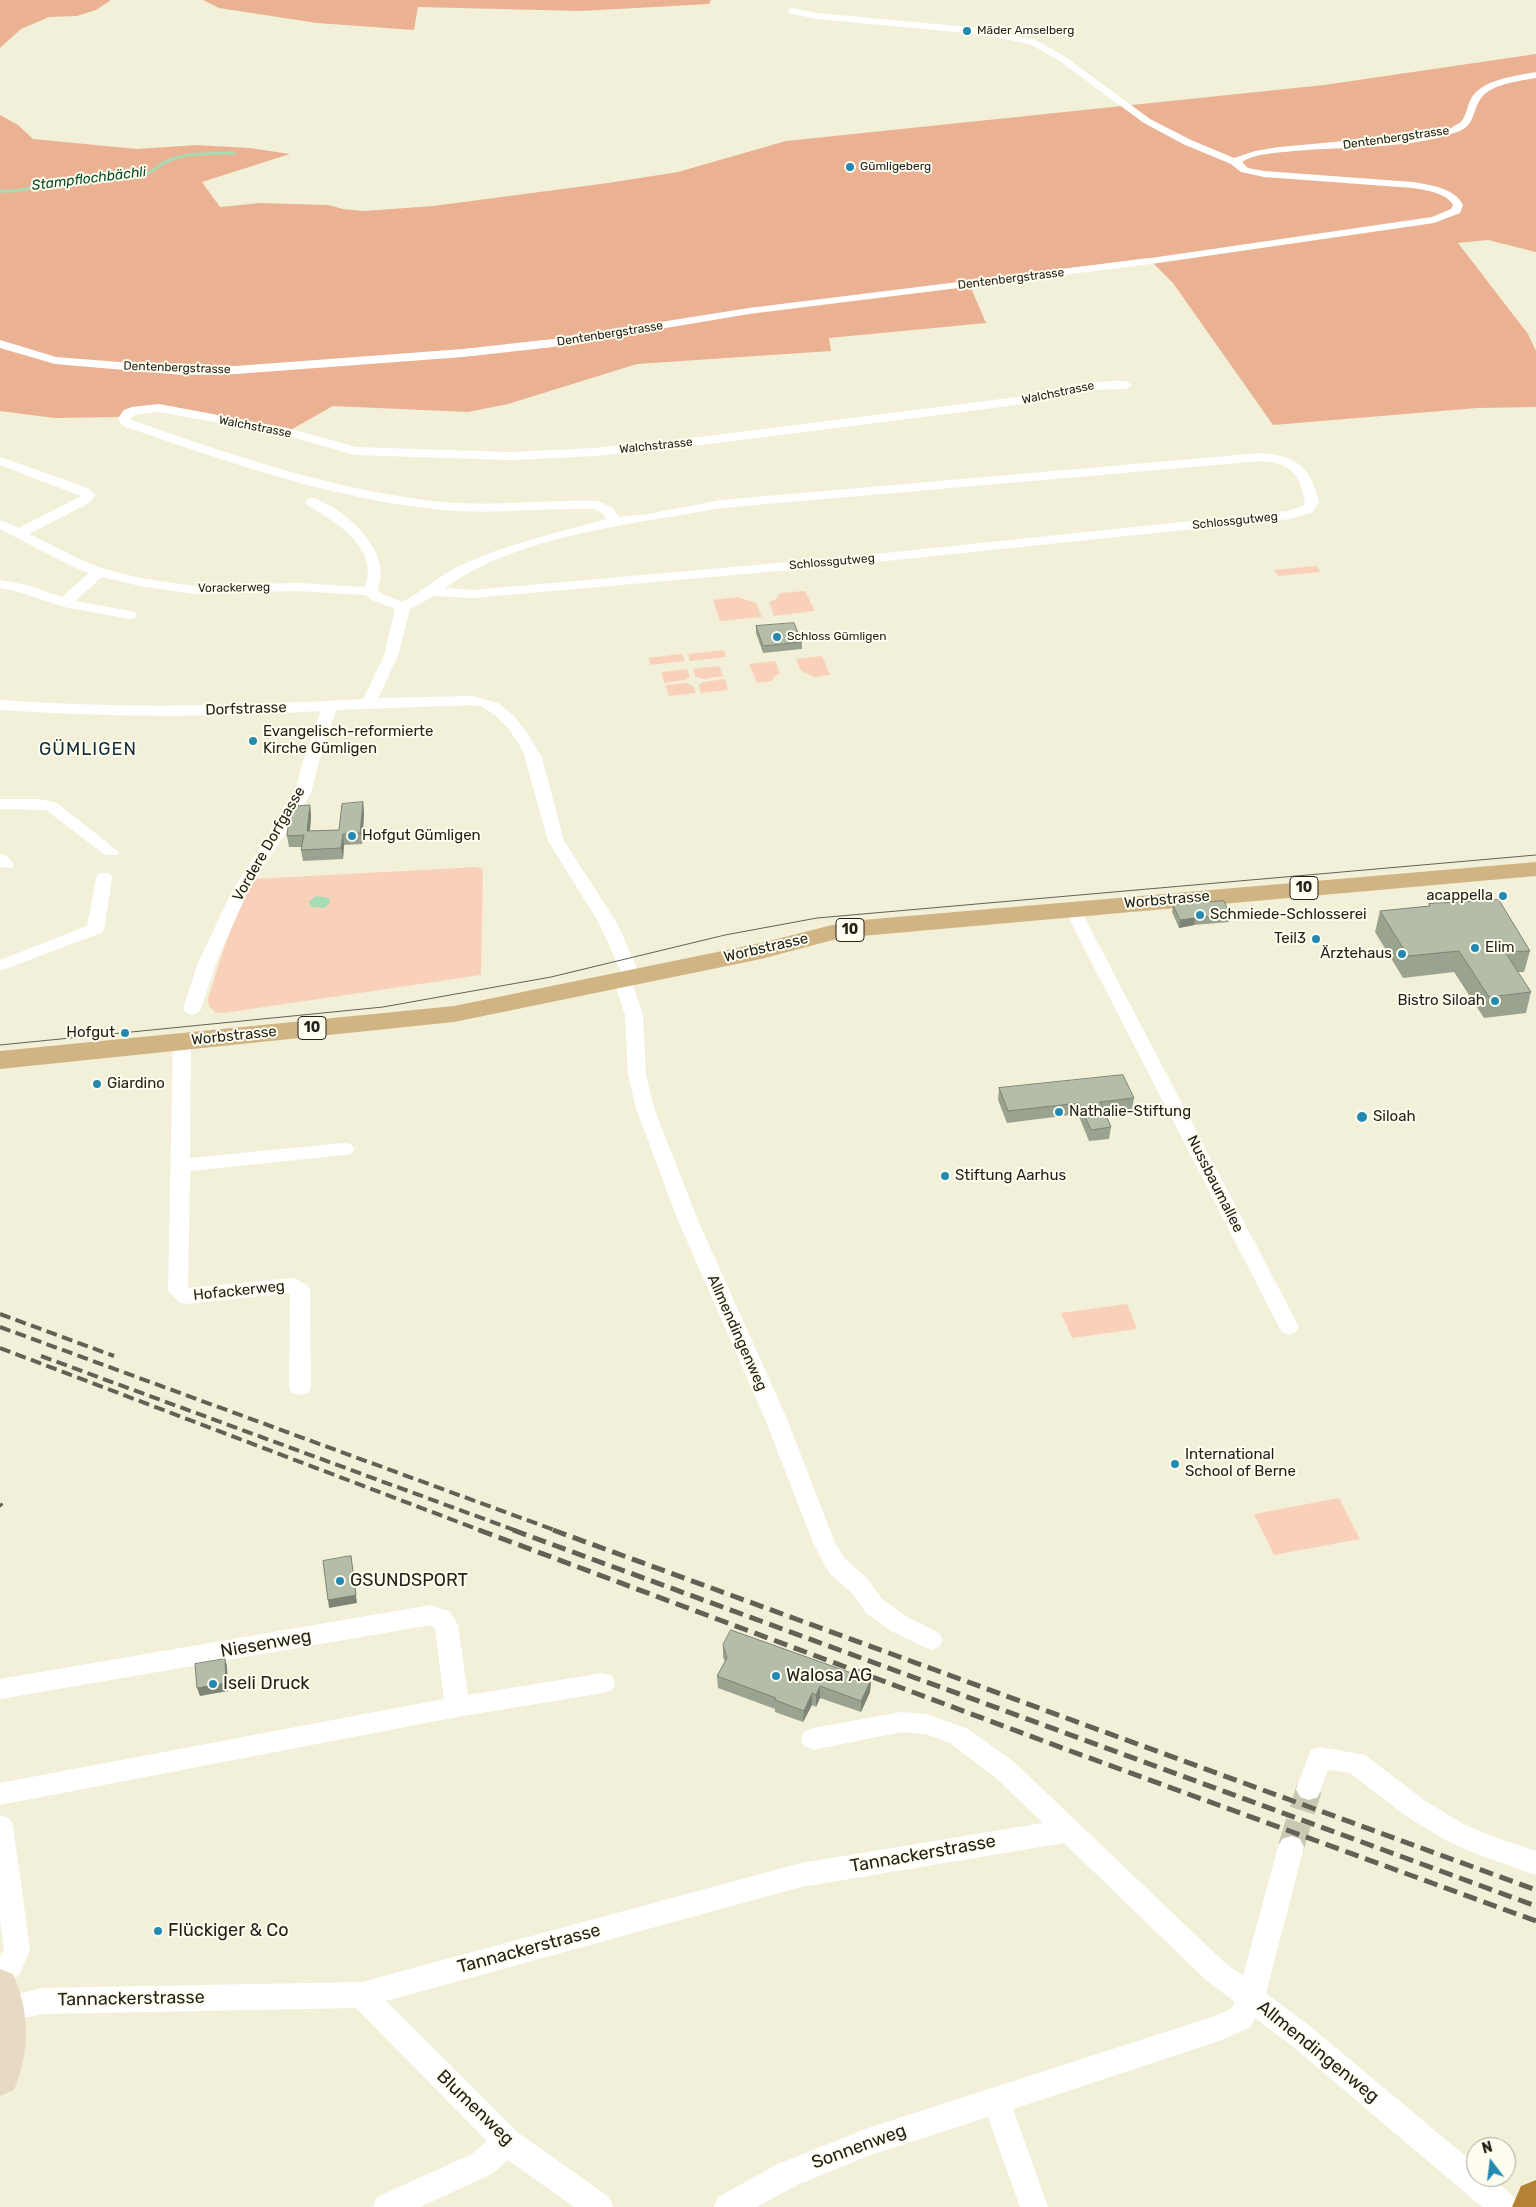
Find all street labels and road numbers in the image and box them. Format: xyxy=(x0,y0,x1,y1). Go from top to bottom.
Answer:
street label: Dentenbergstrasse xyxy=(1342,123,1450,153)
street label: Dentenbergstrasse xyxy=(957,265,1065,293)
street label: Dentenbergstrasse xyxy=(556,319,664,349)
street label: Dentenbergstrasse xyxy=(123,359,231,377)
street label: Walchstrasse xyxy=(1020,378,1096,408)
street label: Walchstrasse xyxy=(217,413,293,441)
street label: Walchstrasse xyxy=(619,435,693,457)
street label: Schlossgutweg xyxy=(1192,509,1278,533)
street label: Schlossgutweg xyxy=(789,551,875,573)
street label: Vorackerweg xyxy=(198,580,270,596)
street label: Dorfstrasse xyxy=(205,699,287,719)
street label: Vordere Dorfgasse xyxy=(229,783,309,905)
road number: 10 xyxy=(1290,876,1318,900)
street label: Worbstrasse xyxy=(1123,887,1211,913)
road number: 10 xyxy=(836,918,864,942)
street label: Worbstrasse xyxy=(722,930,810,966)
road number: 10 xyxy=(298,1016,326,1040)
street label: Worbstrasse xyxy=(190,1023,278,1049)
street label: Nussbaumallee xyxy=(1183,1132,1247,1236)
street label: Allmendingenweg xyxy=(703,1272,771,1394)
street label: Hofackerweg xyxy=(192,1277,286,1305)
street label: Niesenweg xyxy=(219,1625,313,1663)
street label: Tannackerstrasse xyxy=(849,1831,997,1877)
street label: Tannackerstrasse xyxy=(455,1919,603,1979)
street label: Tannackerstrasse xyxy=(57,1987,205,2011)
street label: Allmendingenweg xyxy=(1253,1996,1383,2108)
street label: Blumenweg xyxy=(432,2066,518,2150)
street label: Sonnenweg xyxy=(809,2120,909,2174)

